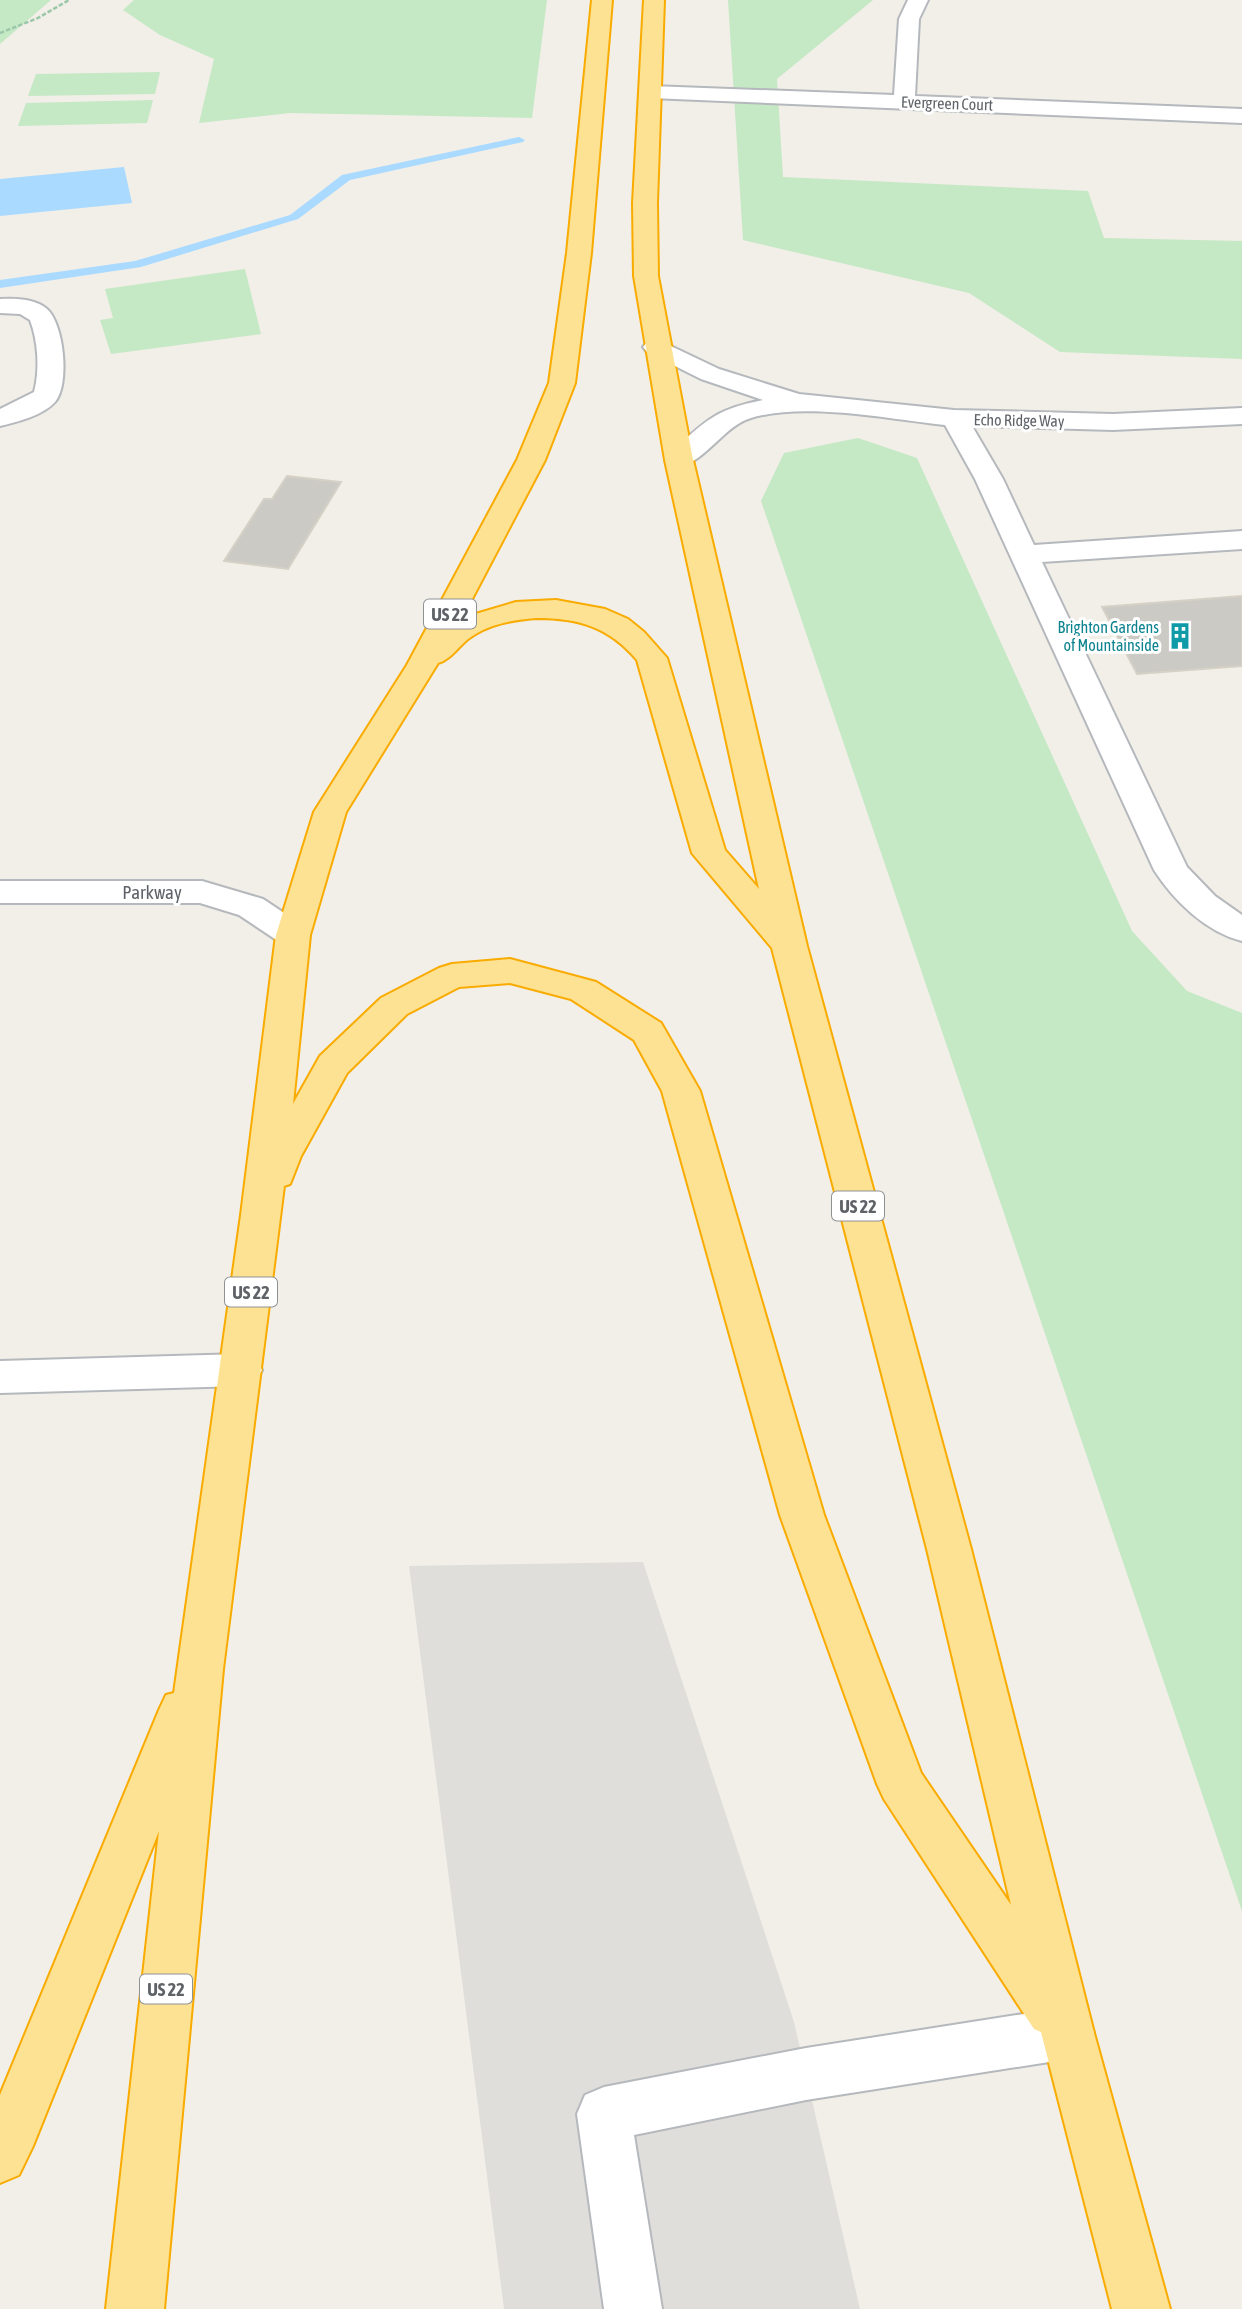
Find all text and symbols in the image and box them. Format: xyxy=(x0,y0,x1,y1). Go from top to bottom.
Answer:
street label: Evergreen Court xyxy=(900,92,994,115)
street label: Echo Ridge Way xyxy=(974,410,1065,431)
road number: US 22 xyxy=(424,600,476,628)
place label: Brighton Gardens of Mountainside xyxy=(1058,618,1159,654)
building icon: Brighton Gardens of Mountainside xyxy=(1165,621,1195,651)
street label: Parkway xyxy=(122,881,182,903)
road number: US 22 xyxy=(832,1191,884,1220)
road number: US 22 xyxy=(225,1278,277,1307)
road number: US 22 xyxy=(140,1975,192,2004)

